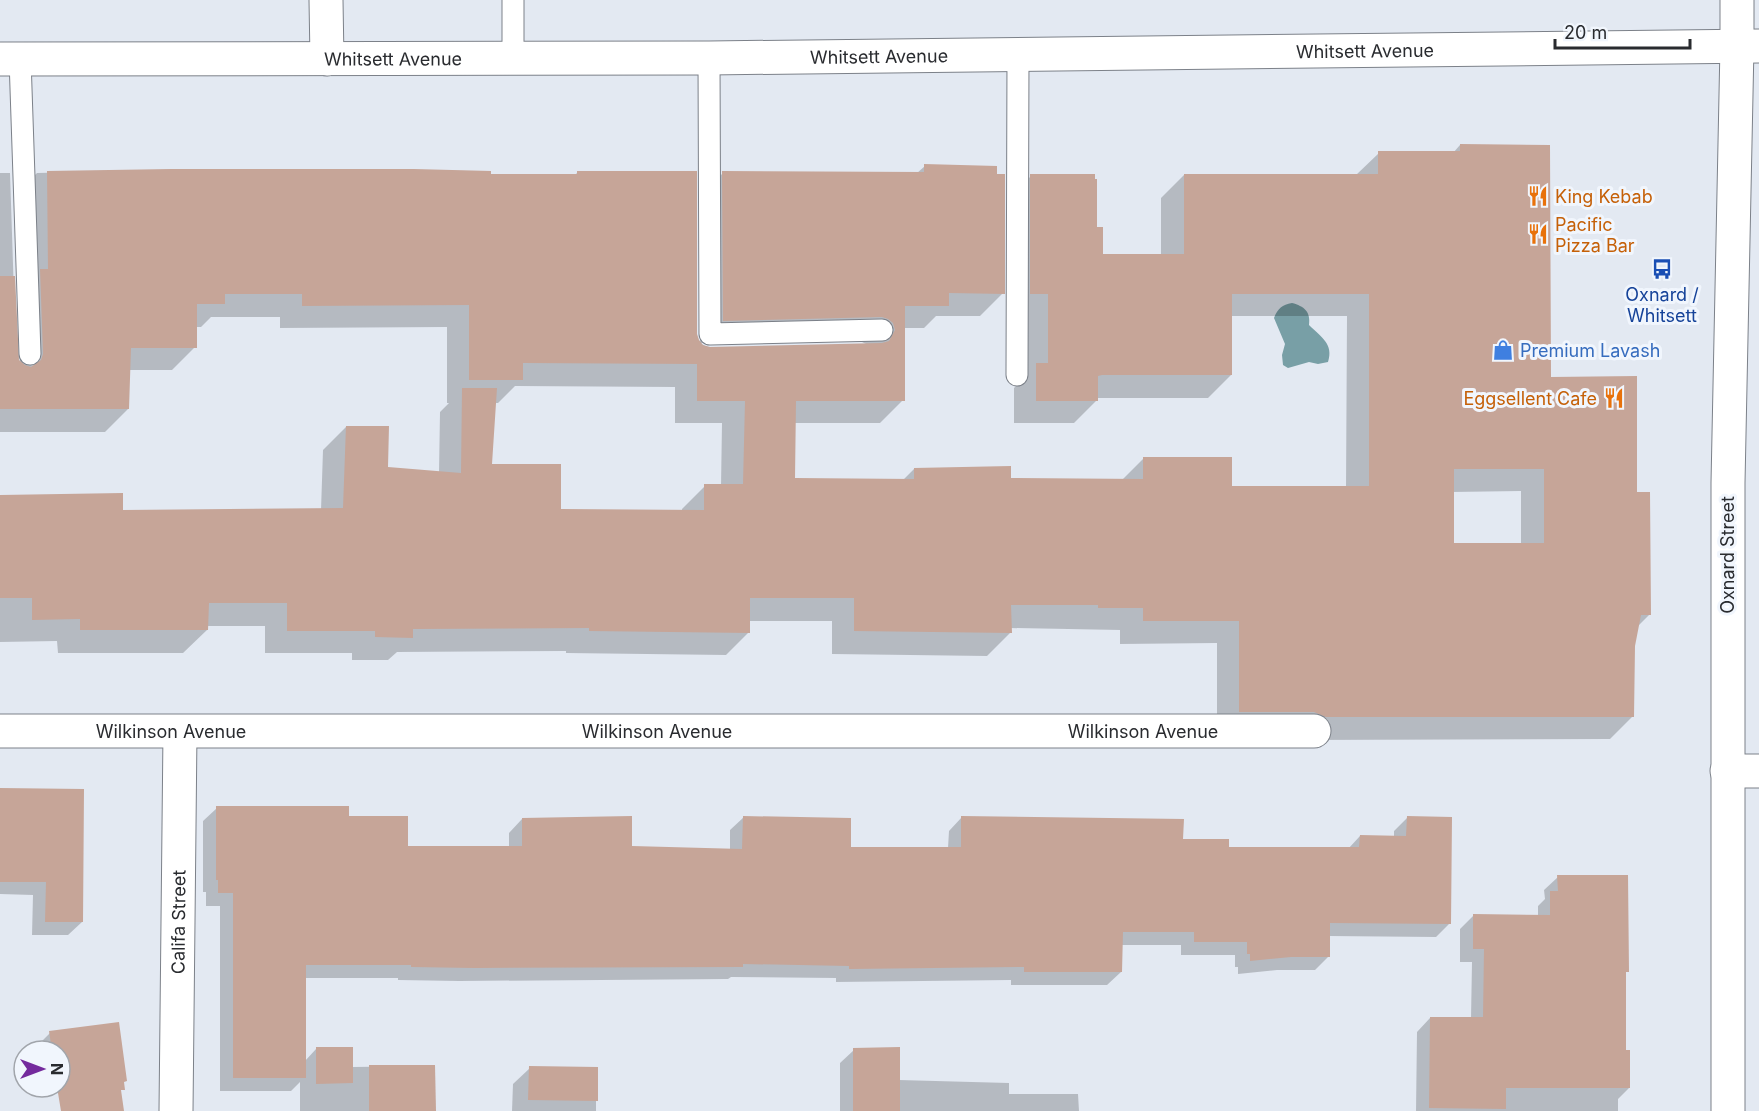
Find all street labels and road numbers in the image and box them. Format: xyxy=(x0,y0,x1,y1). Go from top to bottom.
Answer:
street label: Whitsett Avenue xyxy=(1296,39,1434,62)
street label: Whitsett Avenue xyxy=(810,45,948,67)
street label: Whitsett Avenue xyxy=(324,48,462,69)
street label: Oxnard Street xyxy=(1717,496,1738,614)
street label: Wilkinson Avenue xyxy=(96,721,246,742)
street label: Wilkinson Avenue xyxy=(582,721,732,742)
street label: Wilkinson Avenue xyxy=(1068,721,1218,742)
street label: Califa Street xyxy=(167,870,189,974)

